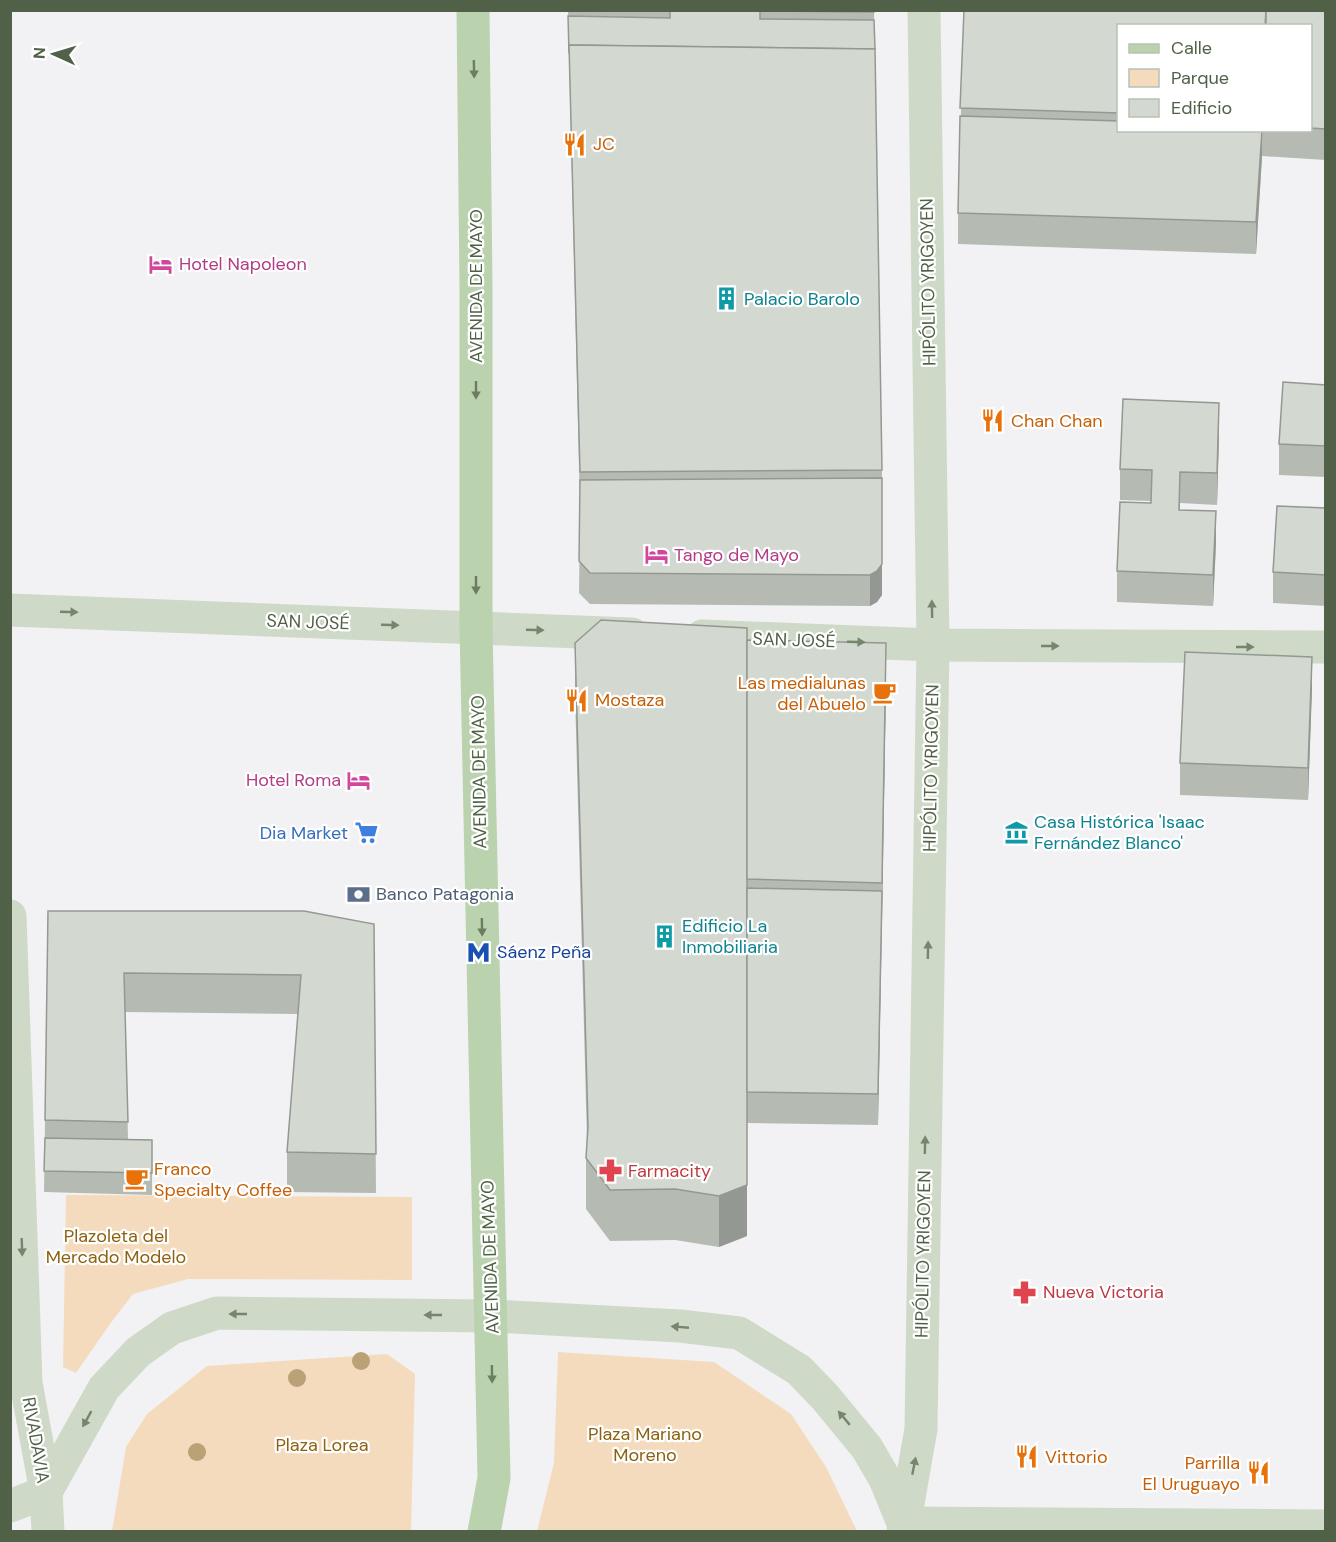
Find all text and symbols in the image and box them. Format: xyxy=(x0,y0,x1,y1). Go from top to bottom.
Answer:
north arrow xyxy=(24,24,84,84)
legend xyxy=(1117,24,1312,132)
text: Calle xyxy=(1171,36,1212,60)
text: N xyxy=(29,46,50,60)
one-way arrow xyxy=(469,59,479,78)
text: Parque xyxy=(1171,66,1229,90)
text: Edificio xyxy=(1171,96,1232,120)
restaurant icon: JC xyxy=(562,131,588,157)
place label: JC xyxy=(593,132,615,156)
street label: HIPÓLITO YRIGOYEN xyxy=(915,198,941,366)
street label: AVENIDA DE MAYO xyxy=(464,209,488,363)
hotel icon: Hotel Napoleon xyxy=(148,251,174,277)
place label: Hotel Napoleon xyxy=(179,252,307,276)
building icon: Palacio Barolo xyxy=(713,286,739,312)
place label: Palacio Barolo xyxy=(744,287,860,311)
one-way arrow xyxy=(471,380,481,399)
restaurant icon: Chan Chan xyxy=(980,408,1006,434)
place label: Chan Chan xyxy=(1011,409,1103,433)
hotel icon: Tango de Mayo xyxy=(643,542,669,568)
place label: Tango de Mayo xyxy=(674,543,799,567)
one-way arrow xyxy=(471,575,481,594)
one-way arrow xyxy=(927,599,937,618)
one-way arrow xyxy=(59,608,78,617)
street label: SAN JOSÉ xyxy=(266,609,350,635)
one-way arrow xyxy=(380,620,399,629)
one-way arrow xyxy=(525,626,544,635)
street label: SAN JOSÉ xyxy=(752,627,836,653)
one-way arrow xyxy=(846,637,865,647)
one-way arrow xyxy=(1041,641,1060,650)
one-way arrow xyxy=(1236,642,1255,652)
place label: Las medialunas del Abuelo xyxy=(738,671,866,716)
cafe icon: Las medialunas del Abuelo xyxy=(871,680,897,706)
street label: HIPÓLITO YRIGOYEN xyxy=(918,684,944,852)
restaurant icon: Mostaza xyxy=(564,687,590,713)
place label: Mostaza xyxy=(595,688,664,712)
street label: AVENIDA DE MAYO xyxy=(466,695,492,849)
hotel icon: Hotel Roma xyxy=(346,767,372,793)
place label: Hotel Roma xyxy=(246,768,341,792)
place label: Casa Histórica 'Isaac Fernández Blanco' xyxy=(1034,810,1205,855)
museum icon: Casa Histórica 'Isaac Fernández Blanco' xyxy=(1003,819,1029,845)
supermarket icon: Dia Market xyxy=(353,820,379,846)
place label: Dia Market xyxy=(260,821,348,845)
bank icon: Banco Patagonia xyxy=(345,881,371,907)
place label: Banco Patagonia xyxy=(376,882,514,906)
place label: Edificio La Inmobiliaria xyxy=(682,914,778,959)
one-way arrow xyxy=(477,917,487,936)
building icon: Edificio La Inmobiliaria xyxy=(651,923,677,949)
metro station icon: Sáenz Peña xyxy=(466,939,492,965)
place label: Sáenz Peña xyxy=(497,940,591,964)
one-way arrow xyxy=(923,941,933,960)
one-way arrow xyxy=(920,1136,930,1155)
place label: Franco Specialty Coffee xyxy=(154,1157,292,1202)
pharmacy icon: Farmacity xyxy=(597,1158,623,1184)
place label: Farmacity xyxy=(628,1159,711,1183)
cafe icon: Franco Specialty Coffee xyxy=(123,1166,149,1192)
street label: HIPÓLITO YRIGOYEN xyxy=(910,1170,936,1338)
street label: AVENIDA DE MAYO xyxy=(475,1180,505,1334)
park label: Plazoleta del Mercado Modelo xyxy=(46,1224,186,1269)
one-way arrow xyxy=(17,1238,26,1257)
pharmacy icon: Nueva Victoria xyxy=(1012,1279,1038,1305)
place label: Nueva Victoria xyxy=(1043,1280,1164,1304)
one-way arrow xyxy=(229,1309,248,1318)
one-way arrow xyxy=(424,1310,443,1320)
one-way arrow xyxy=(671,1322,690,1332)
one-way arrow xyxy=(488,1365,497,1384)
street label: RIVADAVIA xyxy=(17,1395,55,1485)
one-way arrow xyxy=(82,1410,92,1427)
one-way arrow xyxy=(837,1410,850,1426)
park label: Plaza Mariano Moreno xyxy=(588,1422,702,1467)
park label: Plaza Lorea xyxy=(275,1433,369,1457)
restaurant icon: Vittorio xyxy=(1014,1444,1040,1470)
place label: Vittorio xyxy=(1045,1445,1108,1469)
place label: Parrilla El Uruguayo xyxy=(1143,1451,1240,1496)
one-way arrow xyxy=(910,1456,919,1475)
restaurant icon: Parrilla El Uruguayo xyxy=(1245,1460,1271,1486)

